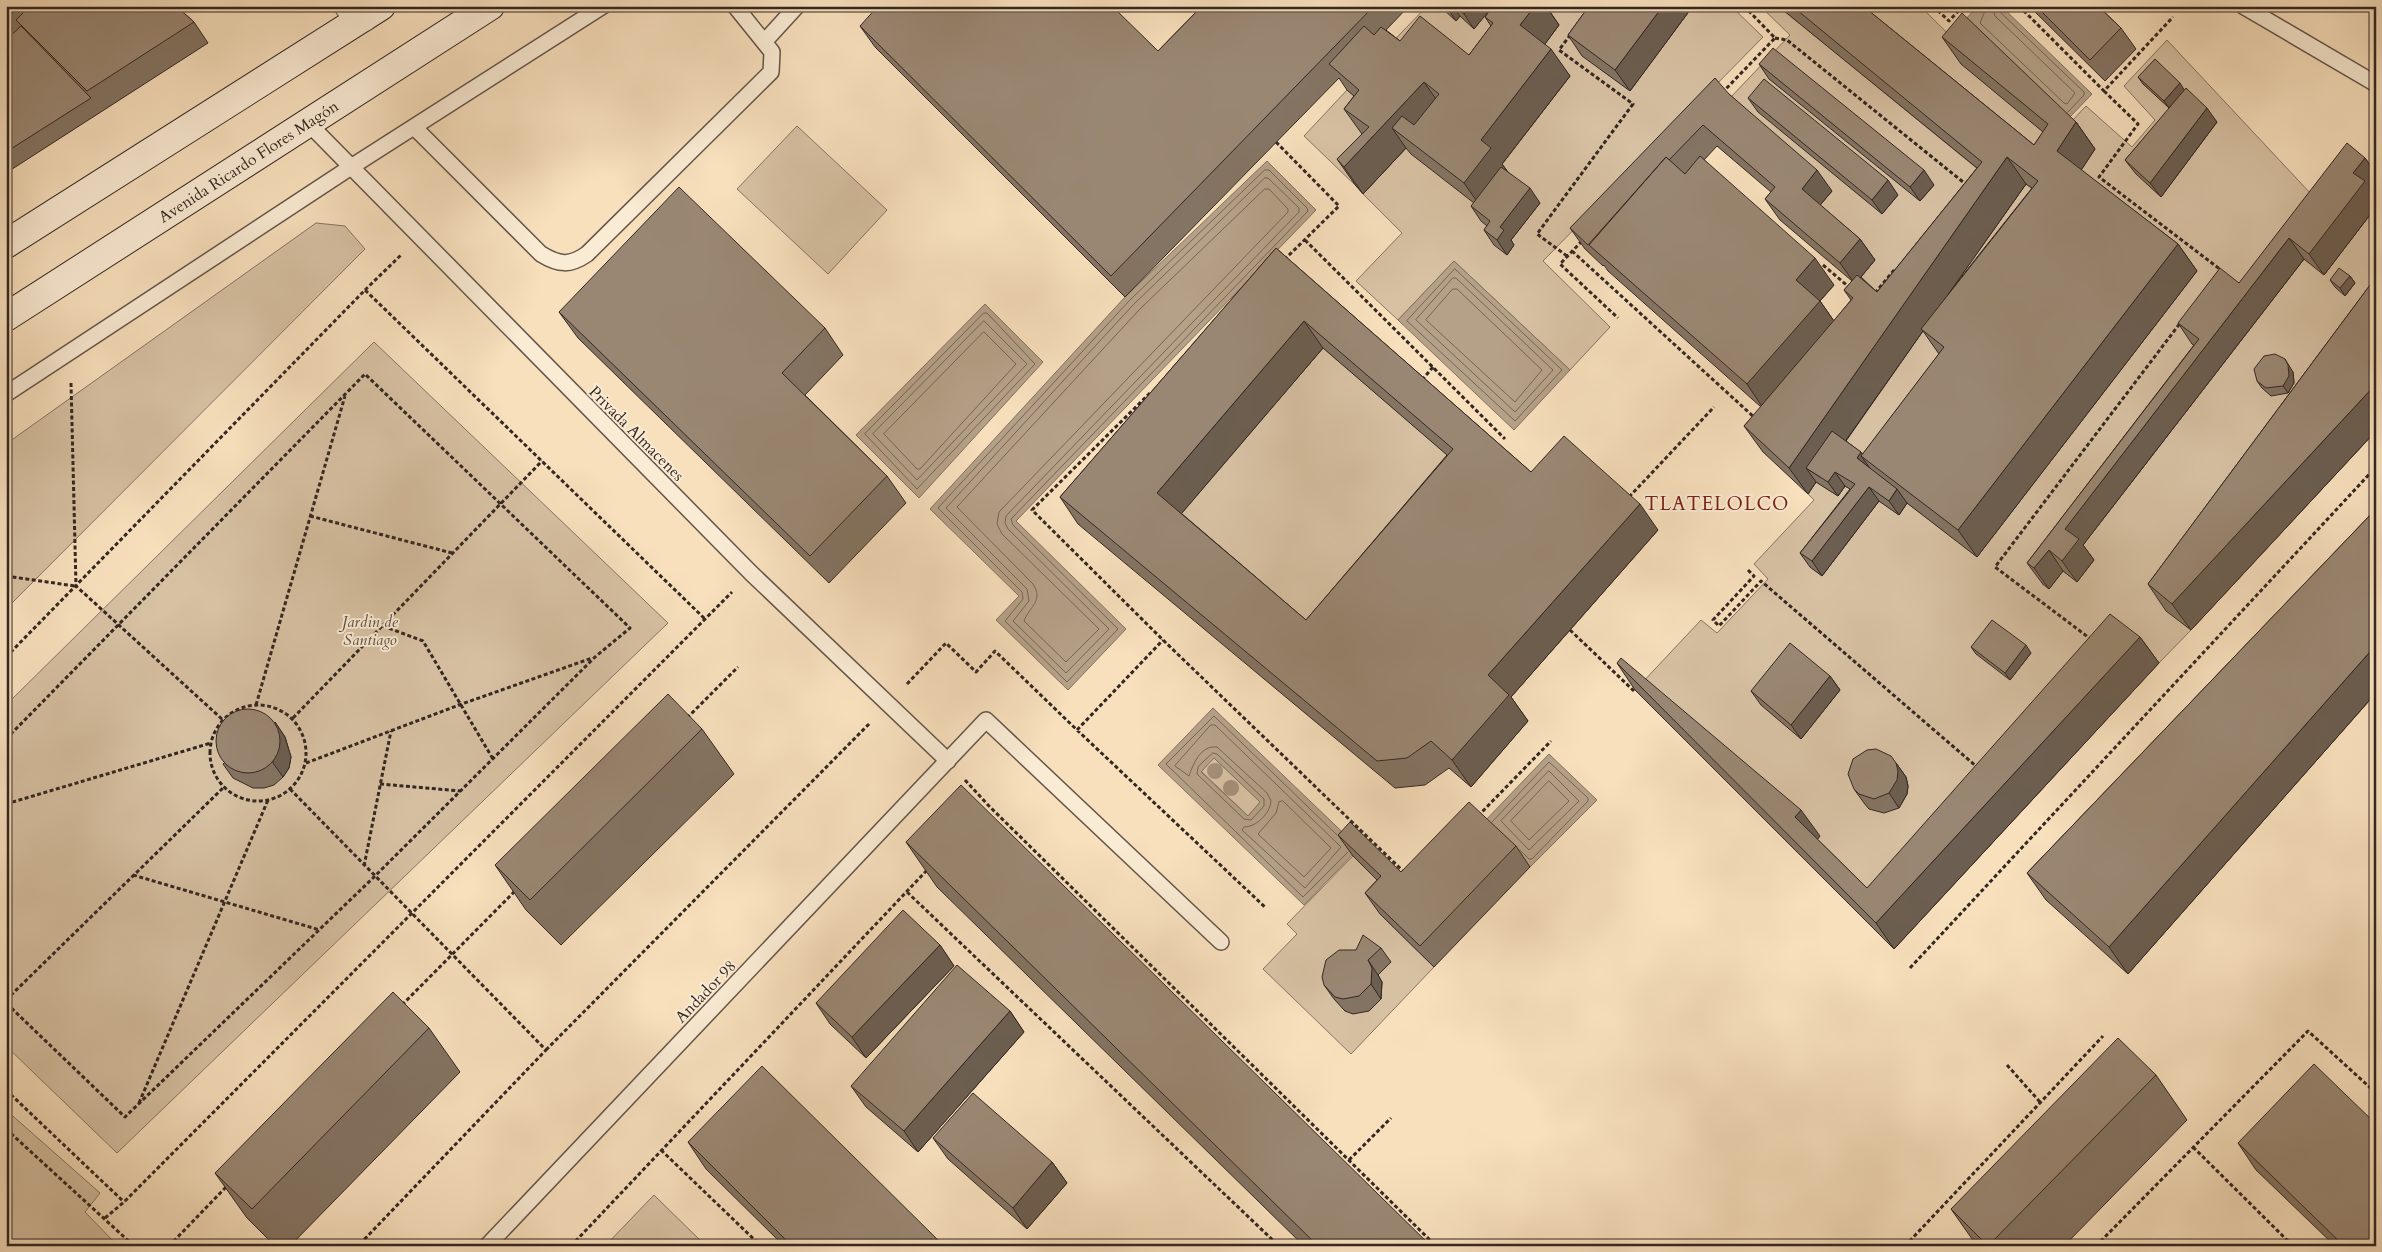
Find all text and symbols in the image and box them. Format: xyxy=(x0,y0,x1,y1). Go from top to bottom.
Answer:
street label: Avenida Ricardo Flores Magón xyxy=(154,95,343,228)
street label: Privada Almacenes xyxy=(584,381,689,486)
district label: TLATELOLCO xyxy=(1645,491,1789,517)
park label: Jardin de Santiago xyxy=(338,611,399,651)
street label: Andador 98 xyxy=(670,955,741,1028)

